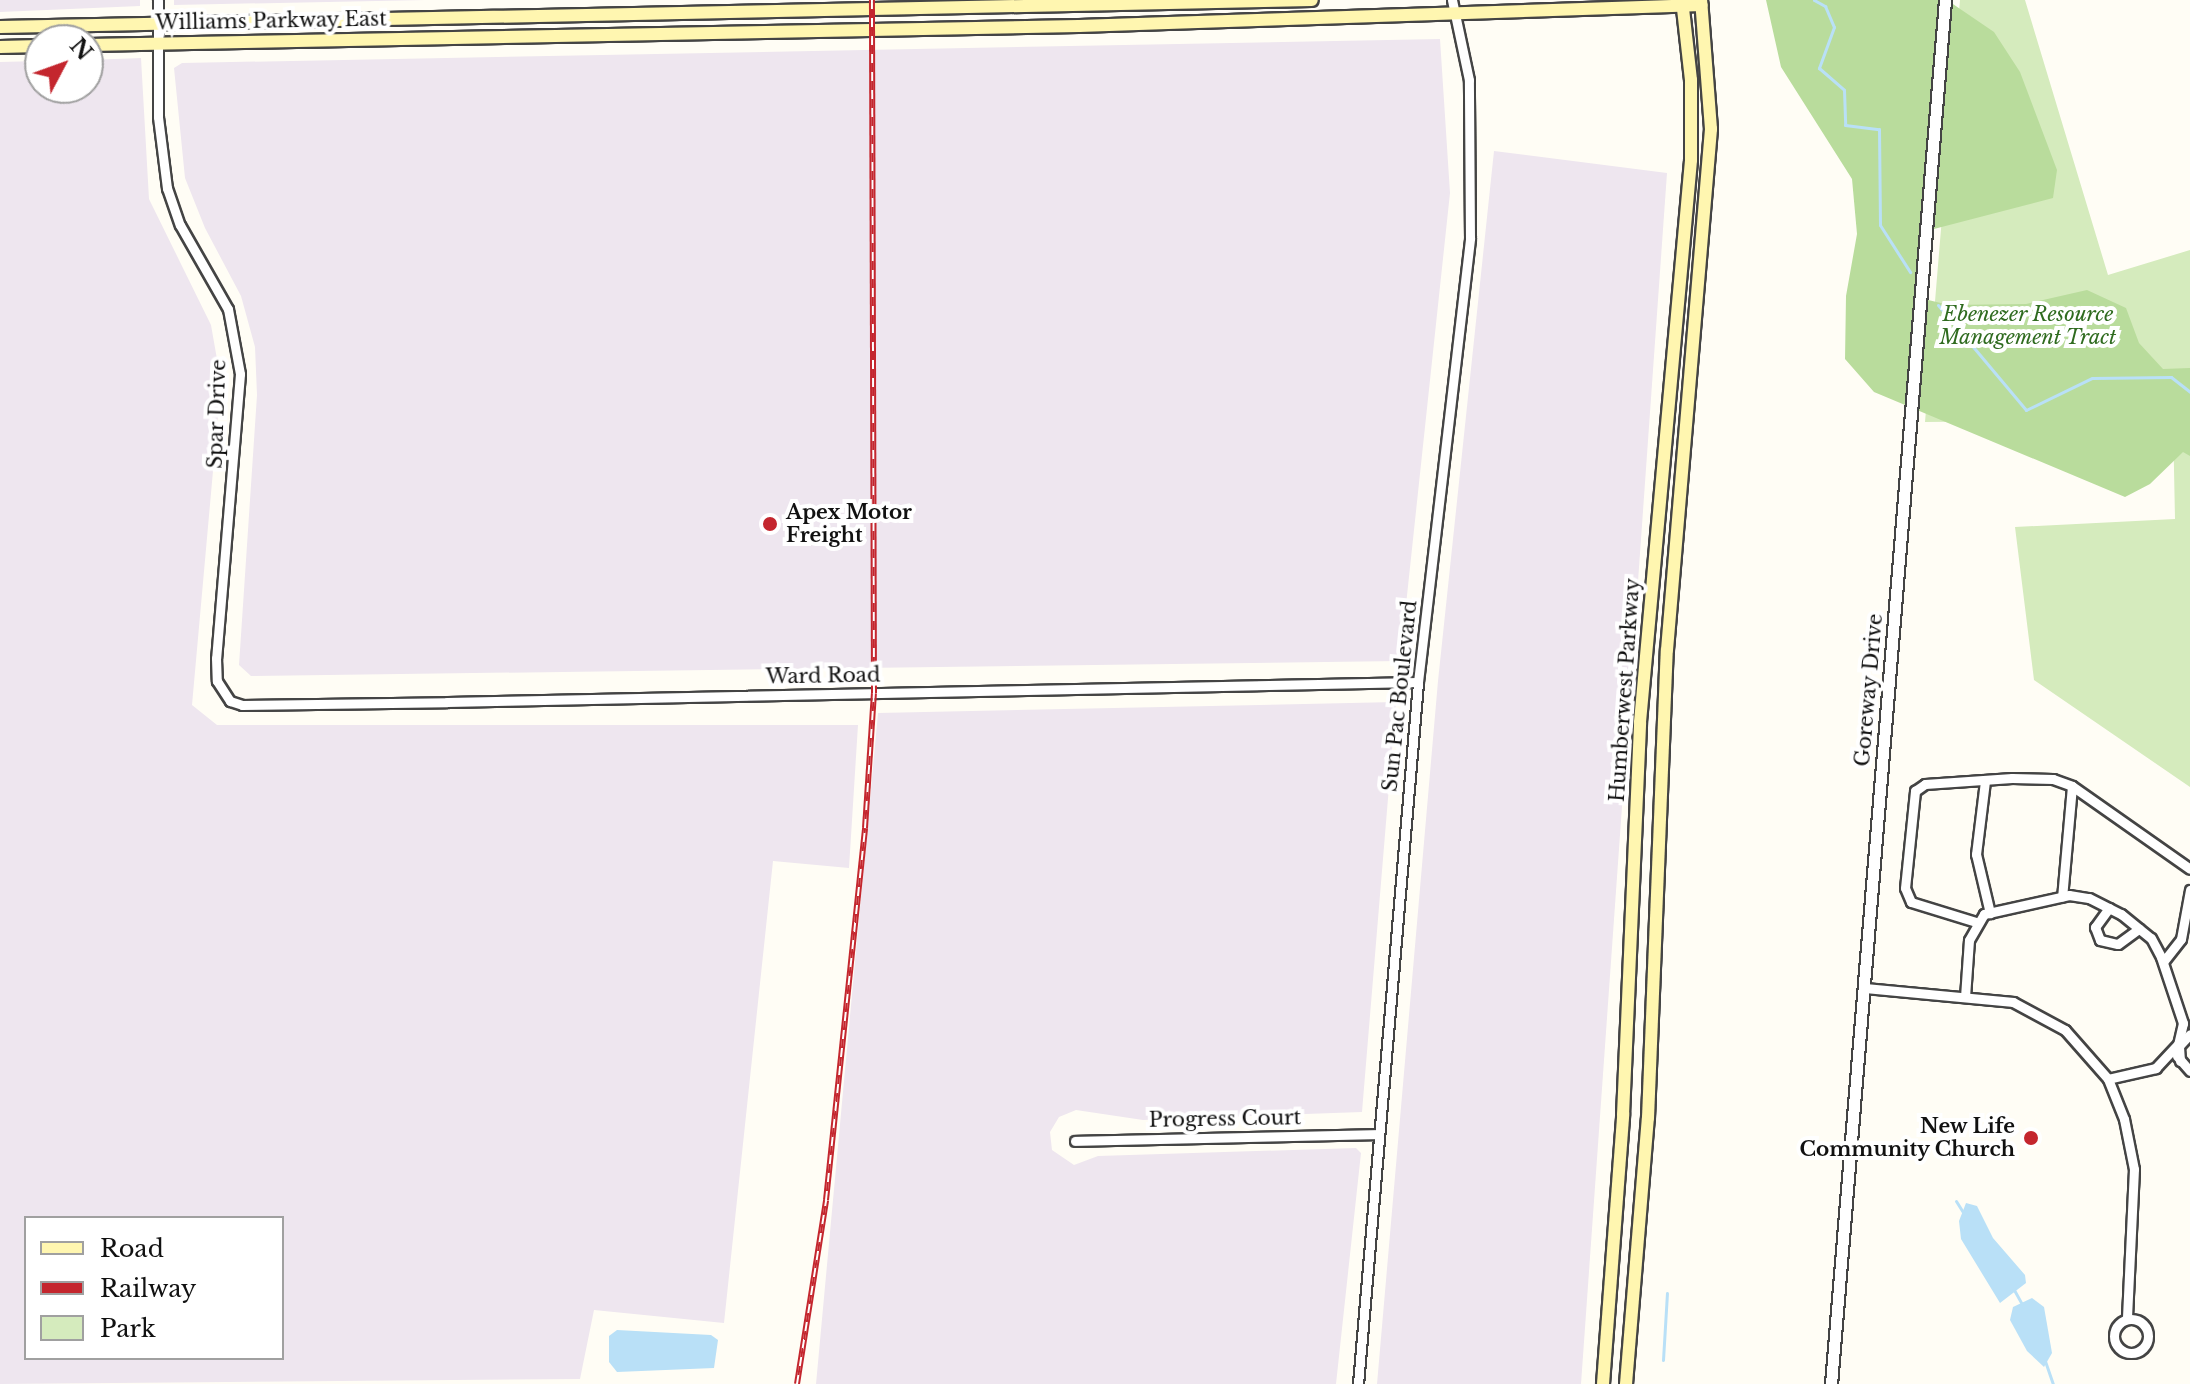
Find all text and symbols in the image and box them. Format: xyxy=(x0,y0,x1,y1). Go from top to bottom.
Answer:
street label: Williams Parkway East xyxy=(155,7,387,35)
north arrow xyxy=(24,24,104,104)
text: N xyxy=(64,33,98,66)
park label: Ebenezer Resource Management Tract xyxy=(1939,303,2117,350)
street label: Spar Drive xyxy=(203,359,231,469)
place label: Apex Motor Freight xyxy=(786,500,912,547)
marker: Apex Motor Freight xyxy=(761,515,779,533)
street label: Humberwest Parkway xyxy=(1605,577,1645,803)
street label: Sun Pac Boulevard xyxy=(1378,599,1422,793)
street label: Goreway Drive xyxy=(1850,612,1888,768)
street label: Ward Road xyxy=(765,663,881,689)
street label: Progress Court xyxy=(1149,1106,1301,1132)
place label: New Life Community Church xyxy=(1799,1114,2015,1161)
marker: New Life Community Church xyxy=(2022,1129,2040,1147)
legend xyxy=(24,1216,284,1360)
text: Road xyxy=(100,1234,164,1263)
text: Railway xyxy=(100,1274,196,1303)
text: Park xyxy=(100,1314,156,1343)

